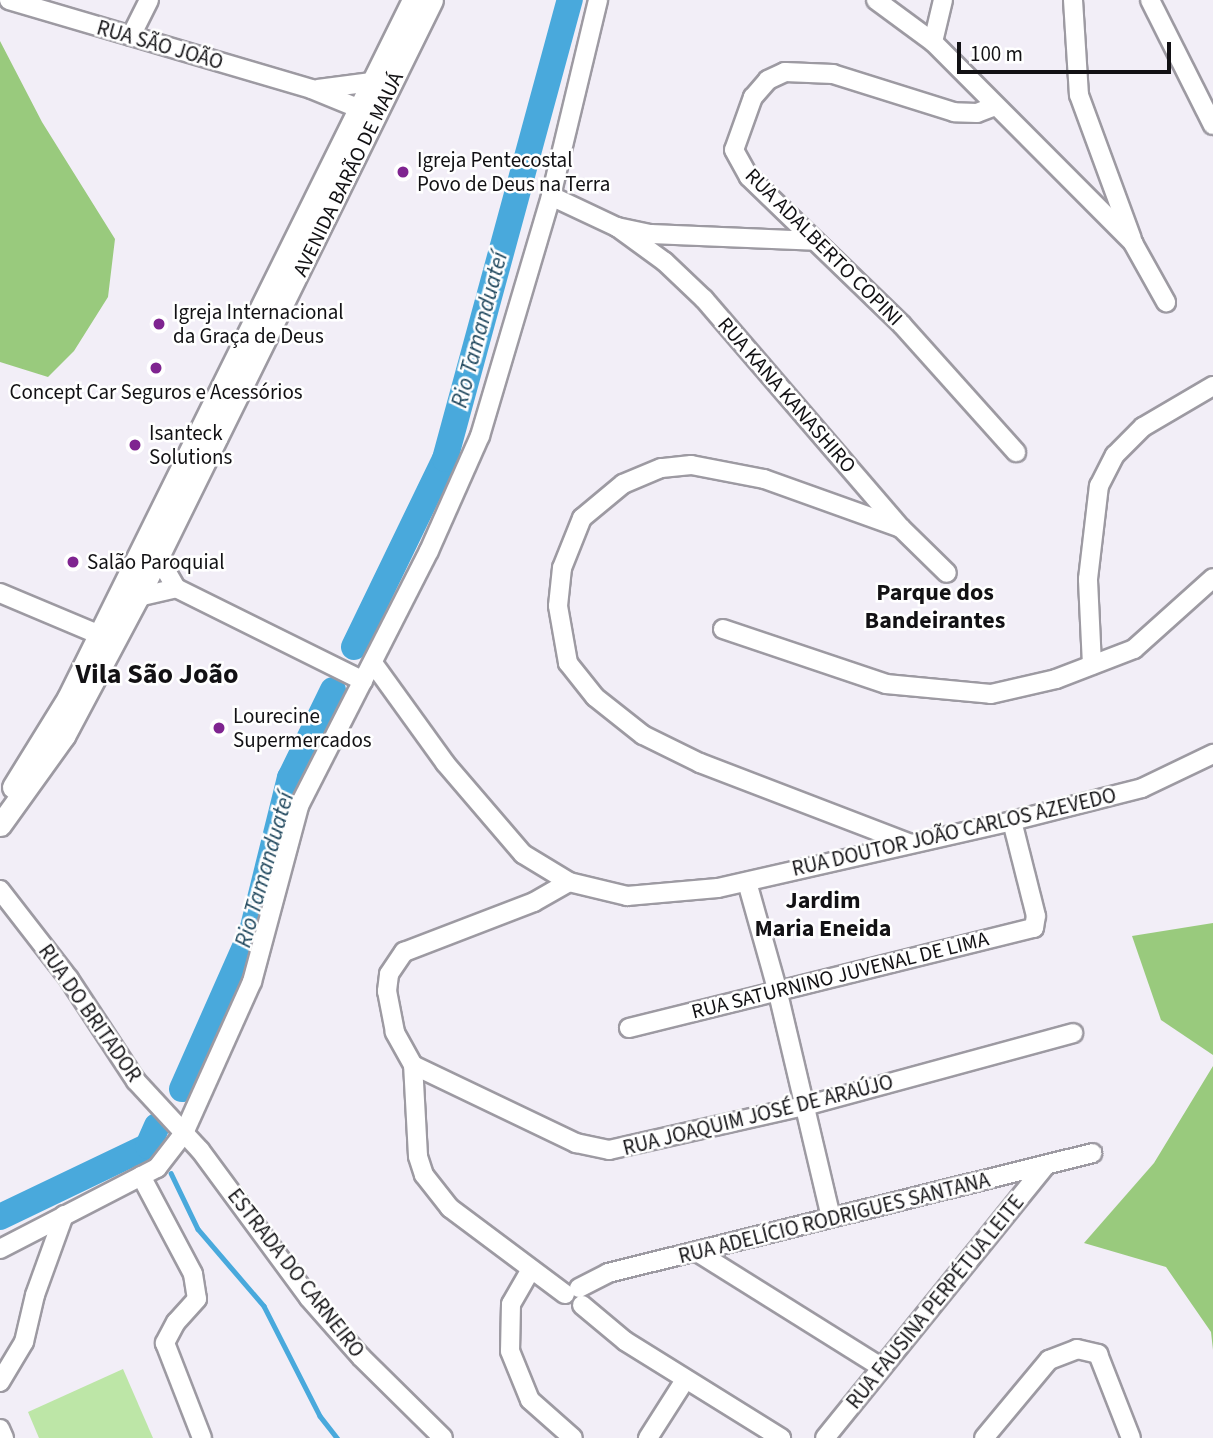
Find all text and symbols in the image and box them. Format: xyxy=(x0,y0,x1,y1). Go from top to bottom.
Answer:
street label: RUA SÃO JOÃO xyxy=(94,15,226,75)
scale bar xyxy=(961,28,1174,72)
text: 100 m xyxy=(970,39,1023,69)
street label: AVENIDA BARÃO DE MAUÁ xyxy=(287,68,409,280)
place label: Igreja Pentecostal Povo de Deus na Terra xyxy=(417,147,610,197)
street label: RUA ADALBERTO COPINI xyxy=(740,163,908,331)
marker: Igreja Pentecostal Povo de Deus na Terra xyxy=(395,164,411,180)
water label: Rio Tamanduateí xyxy=(446,249,514,411)
place label: Igreja Internacional da Graça de Deus xyxy=(173,299,344,349)
street label: RUA KANA KANASHIRO xyxy=(713,312,861,478)
marker: Igreja Internacional da Graça de Deus xyxy=(151,316,167,332)
marker: Concept Car Seguros e Acessórios xyxy=(148,360,164,376)
place label: Concept Car Seguros e Acessórios xyxy=(9,379,303,405)
place label: Isanteck Solutions xyxy=(149,420,232,470)
marker: Isanteck Solutions xyxy=(127,437,143,453)
place label: Salão Paroquial xyxy=(87,549,225,575)
marker: Salão Paroquial xyxy=(65,554,81,570)
district label: Parque dos Bandeirantes xyxy=(865,579,1005,635)
district label: Vila São João xyxy=(76,657,238,691)
place label: Lourecine Supermercados xyxy=(233,703,372,753)
marker: Lourecine Supermercados xyxy=(211,720,227,736)
street label: RUA DOUTOR JOÃO CARLOS AZEVEDO xyxy=(789,782,1119,882)
water label: Rio Tamanduateí xyxy=(230,789,300,951)
district label: Jardim Maria Eneida xyxy=(755,887,891,943)
street label: RUA SATURNINO JUVENAL DE LIMA xyxy=(689,926,991,1024)
street label: RUA DO BRITADOR xyxy=(33,939,147,1087)
street label: RUA JOAQUIM JOSÉ DE ARAÚJO xyxy=(620,1069,896,1161)
street label: RUA ADELÍCIO RODRIGUES SANTANA xyxy=(676,1167,992,1269)
street label: ESTRADA DO CARNEIRO xyxy=(222,1184,370,1362)
street label: RUA FAUSINA PERPÉTUA LEITE xyxy=(841,1190,1029,1414)

